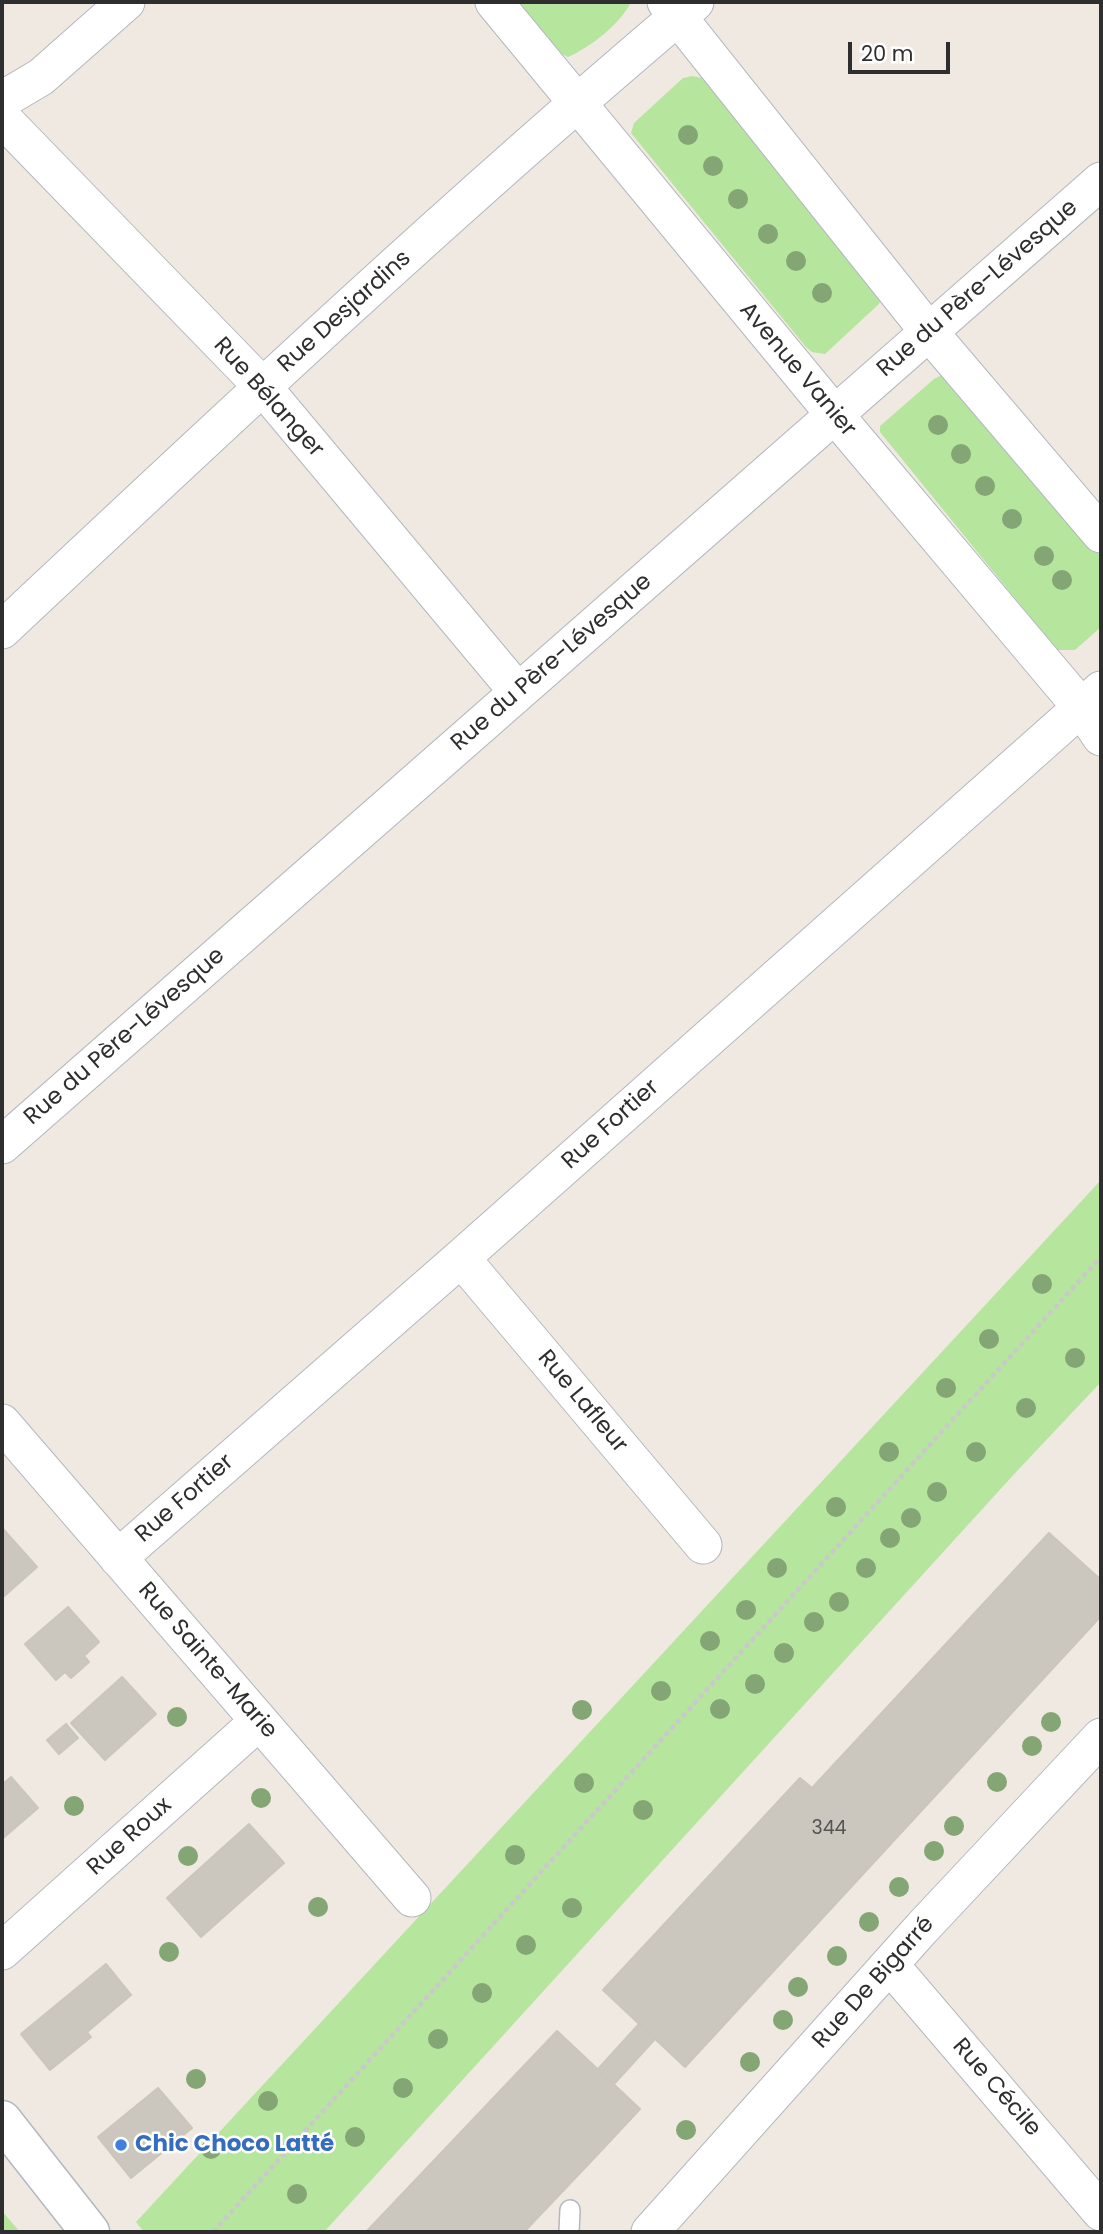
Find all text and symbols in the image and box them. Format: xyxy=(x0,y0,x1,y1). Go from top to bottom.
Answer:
scale bar xyxy=(851,28,953,72)
text: 20 m xyxy=(861,39,914,68)
street label: Rue du Père-Lévesque xyxy=(872,194,1084,384)
street label: Rue Desjardins xyxy=(273,245,417,379)
street label: Avenue Vanier xyxy=(733,297,861,443)
street label: Rue Bélanger xyxy=(207,332,329,464)
street label: Rue du Père-Lévesque xyxy=(446,568,658,758)
street label: Rue du Père-Lévesque xyxy=(19,942,231,1132)
street label: Rue Fortier xyxy=(557,1074,665,1176)
street label: Rue Lafleur xyxy=(531,1345,633,1459)
street label: Rue Fortier xyxy=(130,1449,240,1549)
street label: Rue Sainte-Marie xyxy=(132,1577,282,1745)
street label: Rue Roux xyxy=(82,1792,178,1882)
house number: 344 xyxy=(811,1818,847,1840)
street label: Rue De Bigarré xyxy=(808,1911,940,2055)
street label: Rue Cécile xyxy=(946,2033,1046,2143)
place label: Chic Choco Latté xyxy=(135,2131,334,2159)
marker: Chic Choco Latté xyxy=(113,2137,129,2153)

